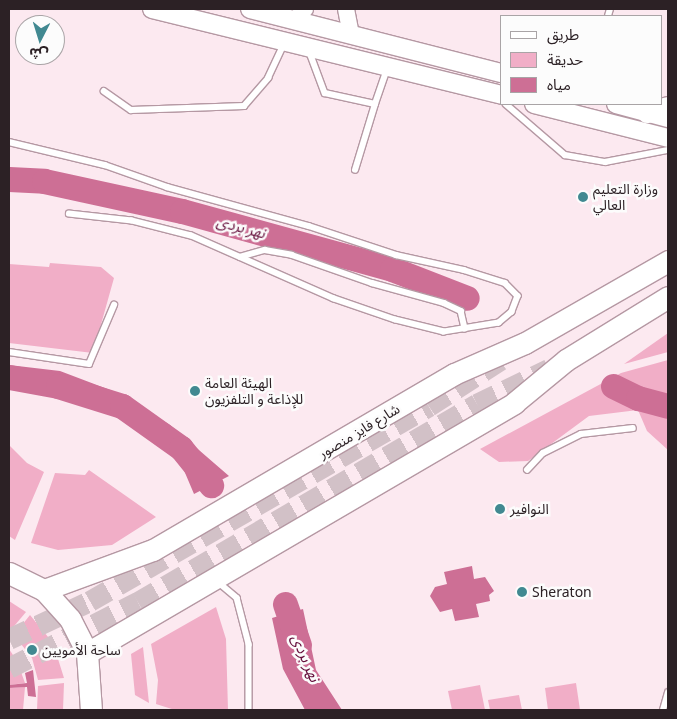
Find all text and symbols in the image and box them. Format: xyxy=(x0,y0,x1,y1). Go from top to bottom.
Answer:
north arrow xyxy=(15,15,65,65)
legend xyxy=(500,15,662,105)
text: طريق xyxy=(547,24,579,44)
text: ش xyxy=(28,44,49,65)
text: حديقة xyxy=(547,49,583,69)
text: مياه xyxy=(547,74,571,94)
place label: وزارة التعليم العالي xyxy=(593,181,658,213)
marker: وزارة التعليم العالي xyxy=(577,191,589,203)
water label: نهر بردى xyxy=(215,212,267,242)
place label: الهيئة العامة للإذاعة و التلفزيون xyxy=(205,375,303,408)
marker: الهيئة العامة للإذاعة و التلفزيون xyxy=(189,385,201,397)
street label: شارع فايز منصور xyxy=(315,400,403,462)
place label: النوافير xyxy=(510,501,549,517)
marker: النوافير xyxy=(494,503,506,515)
place label: Sheraton xyxy=(532,584,592,600)
marker: Sheraton xyxy=(516,586,528,598)
water label: نهر بردى xyxy=(288,632,324,684)
place label: ساحة الأمويين xyxy=(42,642,121,658)
marker: ساحة الأمويين xyxy=(26,644,38,656)

